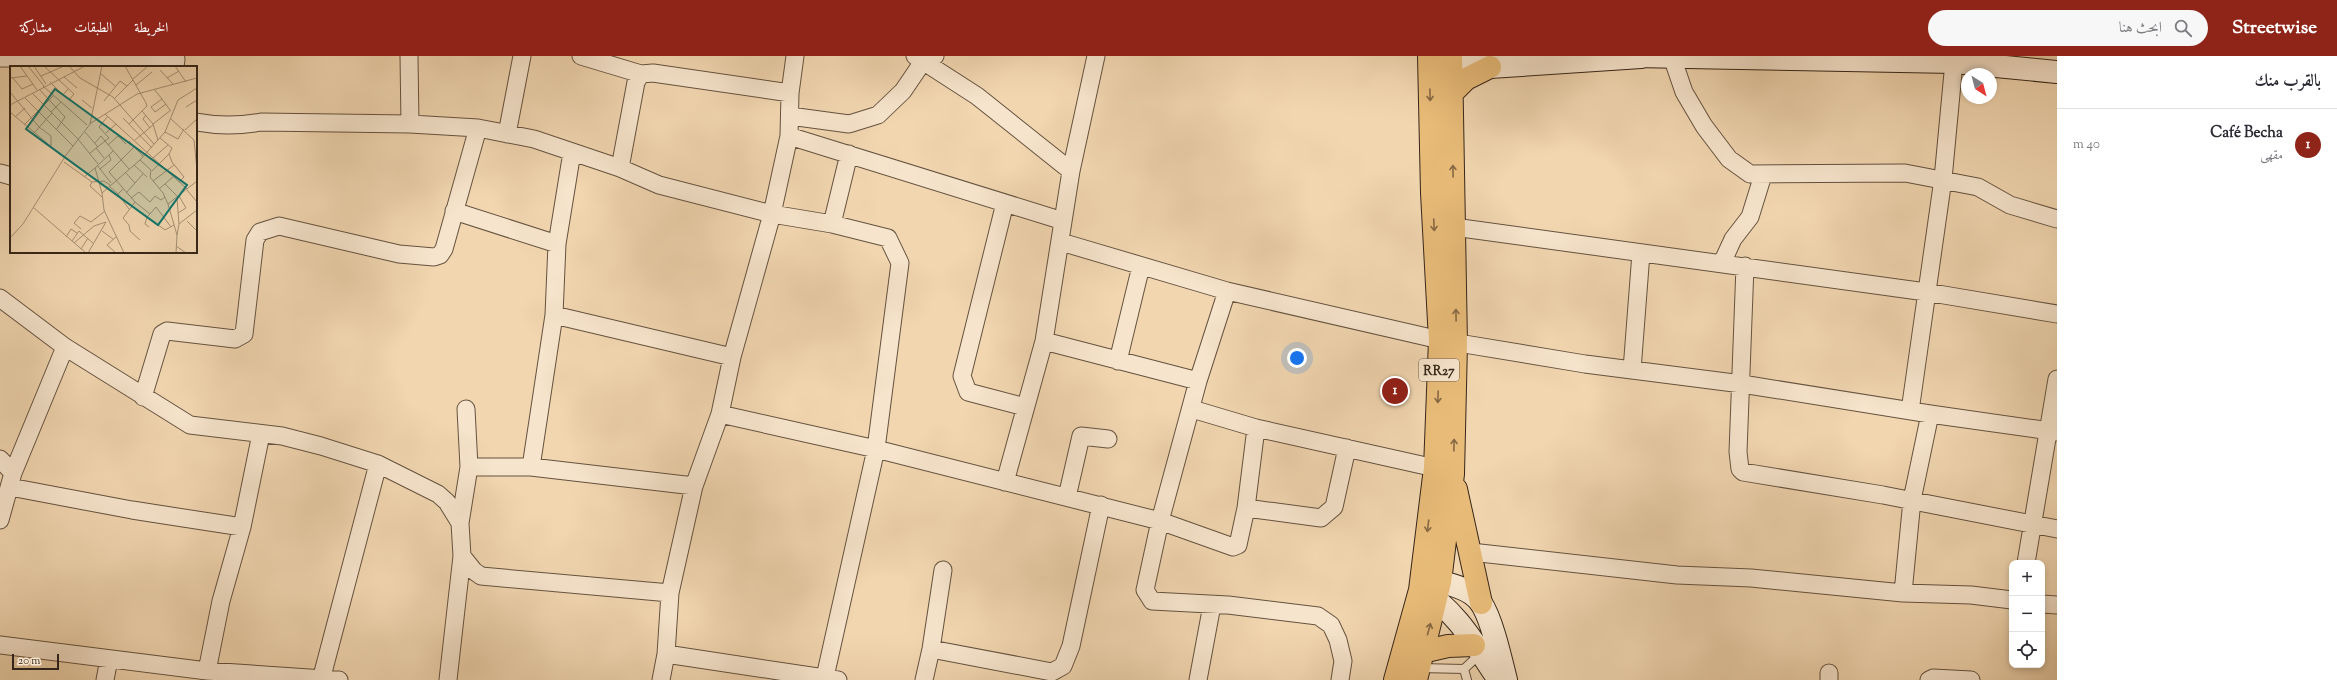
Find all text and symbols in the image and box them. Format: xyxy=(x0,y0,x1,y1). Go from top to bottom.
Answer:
search box xyxy=(1928,10,2208,46)
text: Streetwise xyxy=(2232,15,2317,42)
icon: search xyxy=(2172,17,2194,39)
text: ابحث هنا xyxy=(2119,18,2162,39)
text: مشاركة xyxy=(20,19,52,39)
text: الطبقات xyxy=(74,19,112,39)
text: الخريطة xyxy=(134,19,168,39)
inset map xyxy=(10,66,197,253)
north arrow xyxy=(1961,68,1997,104)
text: بالقرب منك xyxy=(2255,70,2321,94)
one-way arrow xyxy=(1427,88,1434,101)
text: Café Becha xyxy=(2210,123,2283,144)
text: 40 m xyxy=(2073,136,2100,154)
text: 1 xyxy=(2306,136,2310,154)
text: مقهى xyxy=(2260,147,2283,165)
one-way arrow xyxy=(1449,165,1457,178)
one-way arrow xyxy=(1430,218,1437,231)
one-way arrow xyxy=(1452,309,1459,322)
your location xyxy=(1287,348,1307,368)
road number: RR27 xyxy=(1419,359,1459,381)
pin: 1 xyxy=(1382,376,1408,406)
one-way arrow xyxy=(1434,390,1441,403)
one-way arrow xyxy=(1450,439,1457,452)
one-way arrow xyxy=(1424,519,1432,532)
map controls xyxy=(2009,560,2045,668)
button: + xyxy=(2009,560,2045,596)
button: − xyxy=(2009,596,2045,632)
one-way arrow xyxy=(1425,622,1433,635)
button: locate xyxy=(2009,632,2045,668)
scale bar xyxy=(12,652,59,671)
text: 20 m xyxy=(18,653,40,669)

